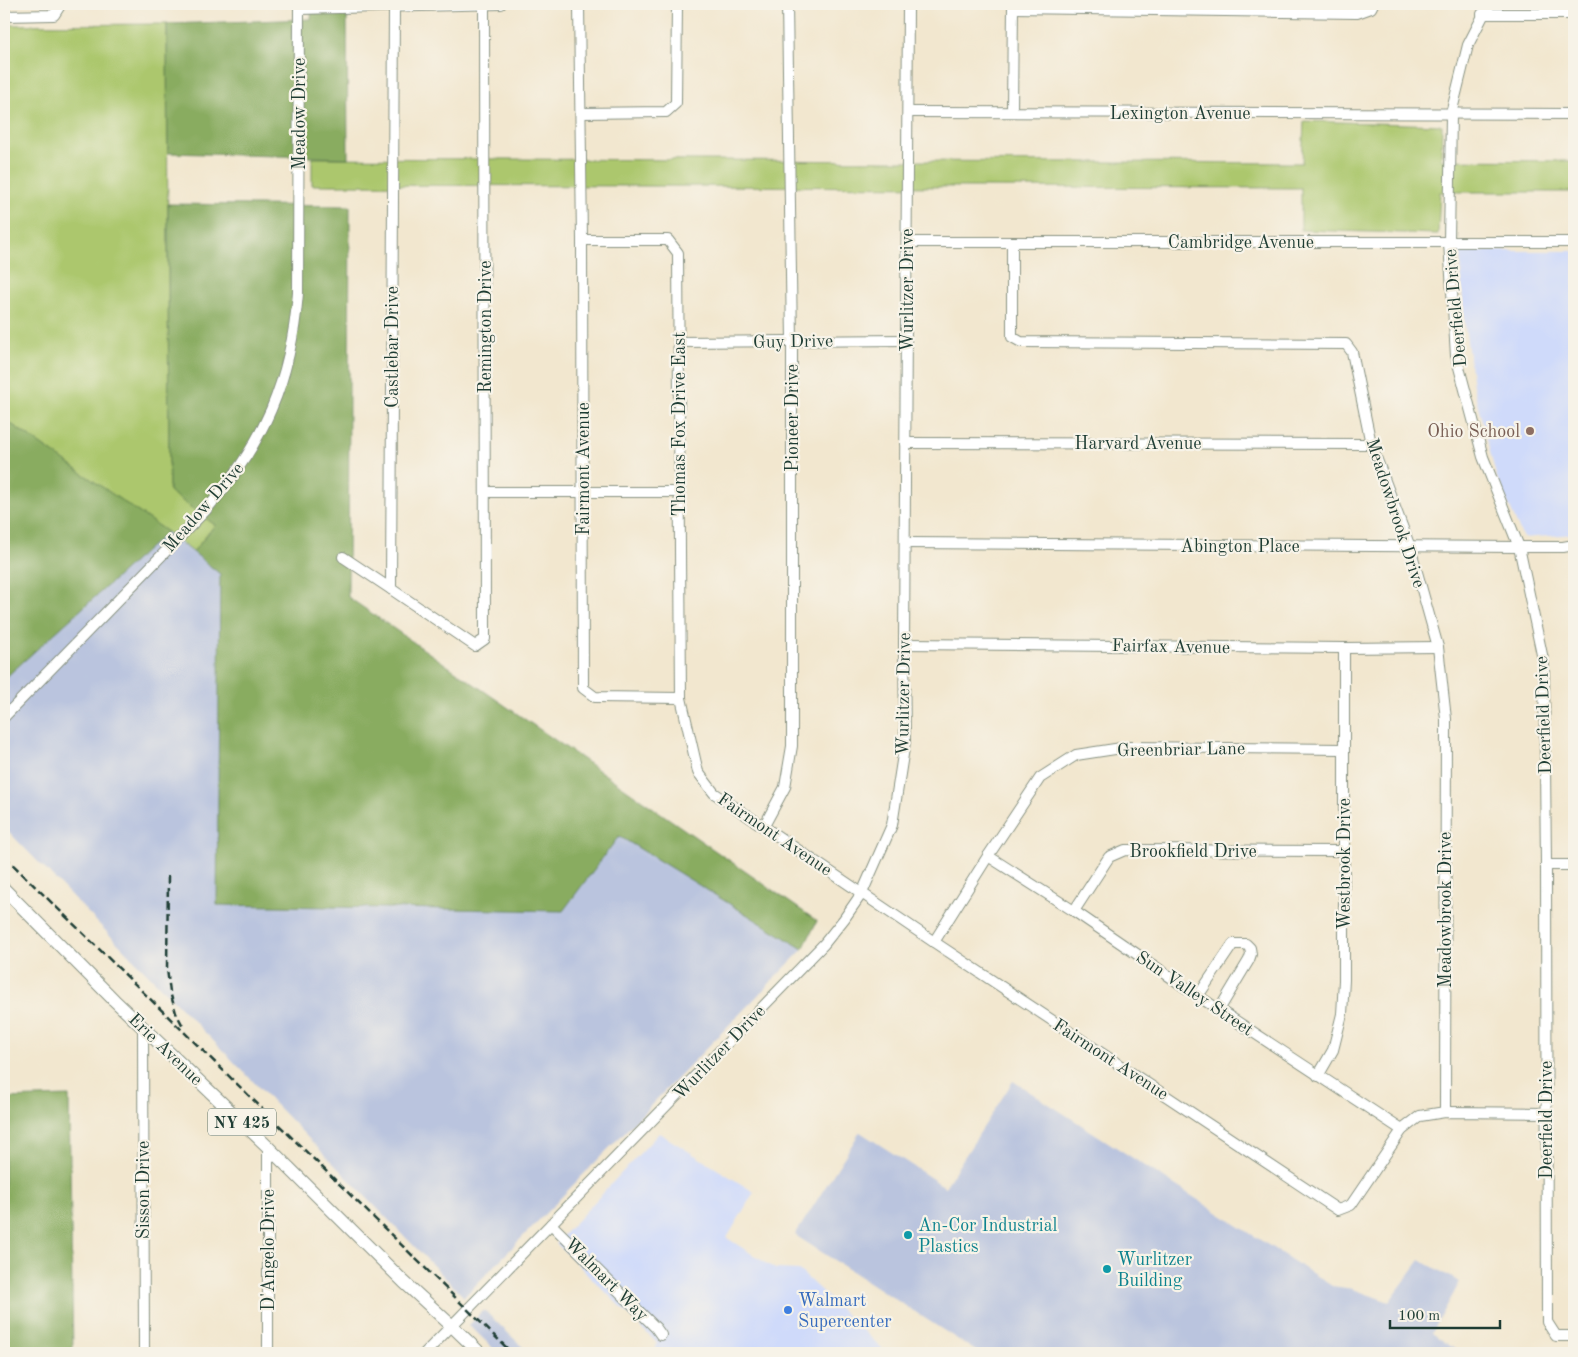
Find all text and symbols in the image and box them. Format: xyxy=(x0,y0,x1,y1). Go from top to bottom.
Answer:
street label: Meadow Drive xyxy=(291,58,309,170)
street label: Lexington Avenue xyxy=(1109,105,1251,123)
street label: Wurlitzer Drive xyxy=(899,228,917,352)
street label: Cambridge Avenue xyxy=(1168,234,1314,252)
street label: Deerfield Drive xyxy=(1442,248,1470,368)
street label: Remington Drive xyxy=(477,261,495,393)
street label: Castlebar Drive xyxy=(384,286,402,408)
street label: Thomas Fox Drive East xyxy=(671,331,689,517)
street label: Guy Drive xyxy=(753,332,833,352)
street label: Pioneer Drive xyxy=(784,364,802,472)
street label: Fairmont Avenue xyxy=(575,402,593,536)
place label: Ohio School xyxy=(1427,423,1520,441)
marker: Ohio School xyxy=(1524,425,1536,437)
street label: Harvard Avenue xyxy=(1074,435,1202,453)
street label: Meadowbrook Drive xyxy=(1362,436,1428,590)
street label: Meadow Drive xyxy=(160,459,247,556)
street label: Abington Place xyxy=(1180,538,1300,556)
street label: Wurlitzer Drive xyxy=(894,632,914,756)
street label: Fairfax Avenue xyxy=(1112,637,1230,657)
street label: Deerfield Drive xyxy=(1533,656,1555,774)
street label: Greenbriar Lane xyxy=(1117,740,1245,760)
street label: Fairmont Avenue xyxy=(714,790,835,880)
street label: Westbrook Drive xyxy=(1336,798,1354,930)
street label: Meadowbrook Drive xyxy=(1437,832,1455,988)
street label: Brookfield Drive xyxy=(1129,843,1257,861)
street label: Sun Valley Street xyxy=(1133,948,1256,1040)
street label: Wurlitzer Drive xyxy=(670,1002,769,1103)
street label: Erie Avenue xyxy=(125,1010,206,1089)
street label: Fairmont Avenue xyxy=(1050,1016,1171,1104)
street label: Deerfield Drive xyxy=(1538,1061,1556,1179)
road number: NY 425 xyxy=(208,1108,276,1136)
street label: Sisson Drive xyxy=(135,1141,153,1239)
street label: D'Angelo Drive xyxy=(260,1189,278,1311)
place label: An-Cor Industrial Plastics xyxy=(918,1217,1058,1256)
marker: An-Cor Industrial Plastics xyxy=(902,1229,914,1241)
street label: Walmart Way xyxy=(561,1235,652,1325)
place label: Wurlitzer Building xyxy=(1117,1251,1193,1290)
marker: Wurlitzer Building xyxy=(1101,1263,1113,1275)
place label: Walmart Supercenter xyxy=(798,1292,892,1331)
scale bar xyxy=(1390,1297,1500,1329)
marker: Walmart Supercenter xyxy=(782,1304,794,1316)
text: 100 m xyxy=(1398,1309,1440,1324)

